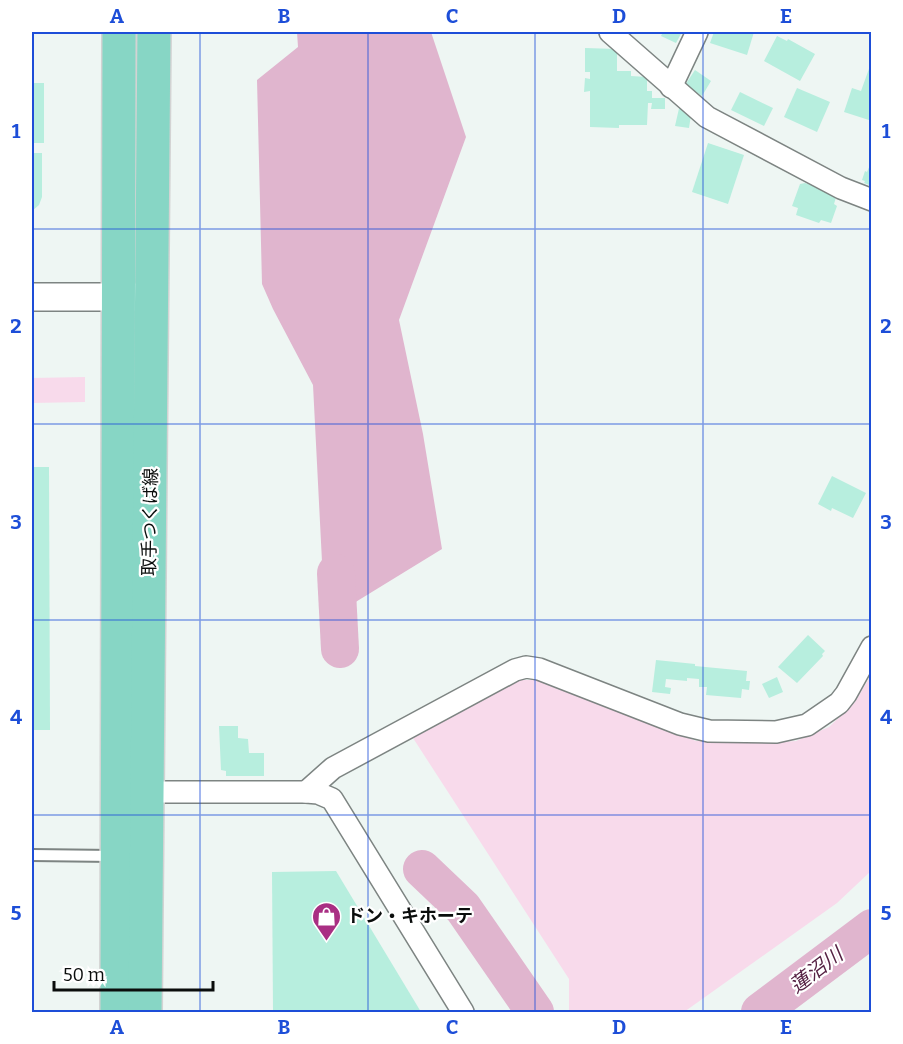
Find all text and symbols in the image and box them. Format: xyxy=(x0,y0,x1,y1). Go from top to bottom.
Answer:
text: A xyxy=(110,4,125,28)
text: B xyxy=(278,4,291,28)
text: C xyxy=(446,4,458,28)
text: D xyxy=(612,4,626,28)
text: E xyxy=(780,4,792,28)
text: 1 xyxy=(12,119,21,143)
text: 1 xyxy=(882,119,891,143)
text: 2 xyxy=(10,314,22,338)
text: 2 xyxy=(880,314,892,338)
street label: 取手つくば線 xyxy=(138,468,162,576)
text: 3 xyxy=(10,510,22,534)
text: 3 xyxy=(880,510,892,534)
text: 4 xyxy=(10,705,22,729)
text: 4 xyxy=(880,705,892,729)
shop icon: ドン・キホーテ xyxy=(310,900,342,942)
text: 5 xyxy=(11,901,22,925)
text: 5 xyxy=(881,901,892,925)
place label: ドン・キホーテ xyxy=(347,905,473,927)
water label: 蓮沼川 xyxy=(785,941,849,998)
scale bar xyxy=(54,954,213,992)
text: 50 m xyxy=(63,964,105,986)
text: A xyxy=(110,1015,125,1039)
text: B xyxy=(278,1015,291,1039)
text: C xyxy=(446,1015,458,1039)
text: D xyxy=(612,1015,626,1039)
text: E xyxy=(780,1015,792,1039)

